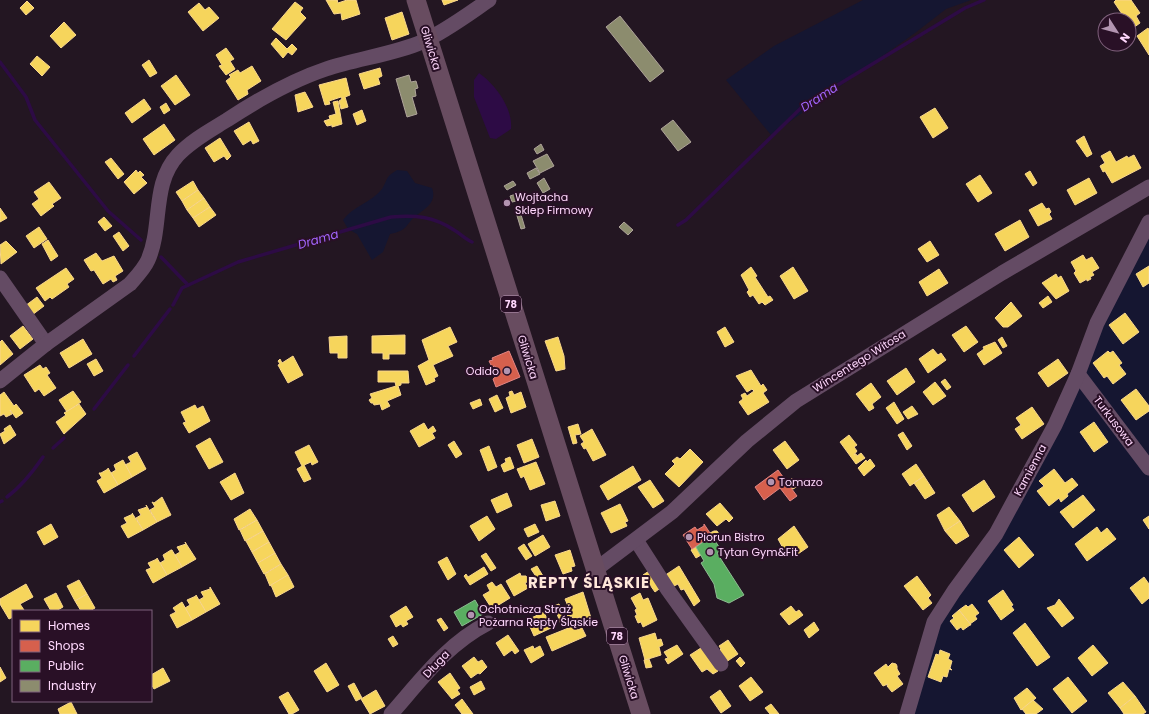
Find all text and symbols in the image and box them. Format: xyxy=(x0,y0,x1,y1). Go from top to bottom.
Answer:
north arrow xyxy=(1097,12,1137,52)
street label: Gliwicka xyxy=(417,24,445,72)
text: N xyxy=(1116,30,1134,46)
water label: Drama xyxy=(797,79,841,115)
place label: Wojtacha Sklep Firmowy xyxy=(515,189,594,218)
marker: Wojtacha Sklep Firmowy xyxy=(502,198,512,208)
water label: Drama xyxy=(296,225,340,253)
road number: 78 xyxy=(501,296,521,312)
street label: Wincentego Witosa xyxy=(809,326,909,396)
street label: Gliwicka xyxy=(514,333,542,381)
place label: Odido xyxy=(466,363,499,379)
marker: Odido xyxy=(502,366,512,376)
street label: Turkusowa xyxy=(1090,393,1138,449)
street label: Kamienna xyxy=(1010,441,1050,499)
place label: Tomazo xyxy=(779,474,823,490)
marker: Tomazo xyxy=(766,477,776,487)
place label: Piorun Bistro xyxy=(697,529,765,545)
marker: Piorun Bistro xyxy=(684,532,694,542)
place label: Tytan Gym&Fit xyxy=(718,544,798,560)
marker: Tytan Gym&Fit xyxy=(705,547,715,557)
district label: REPTY ŚLĄSKIE xyxy=(528,572,650,593)
place label: Ochotnicza Straż Pożarna Repty Śląskie xyxy=(479,601,598,630)
legend xyxy=(12,610,152,702)
marker: Ochotnicza Straż Pożarna Repty Śląskie xyxy=(466,610,476,620)
text: Homes xyxy=(48,617,90,634)
road number: 78 xyxy=(607,628,627,644)
text: Shops xyxy=(48,637,85,654)
street label: Długa xyxy=(419,647,453,681)
street label: Gliwicka xyxy=(615,653,643,701)
text: Public xyxy=(48,657,84,674)
text: Industry xyxy=(48,677,97,694)

